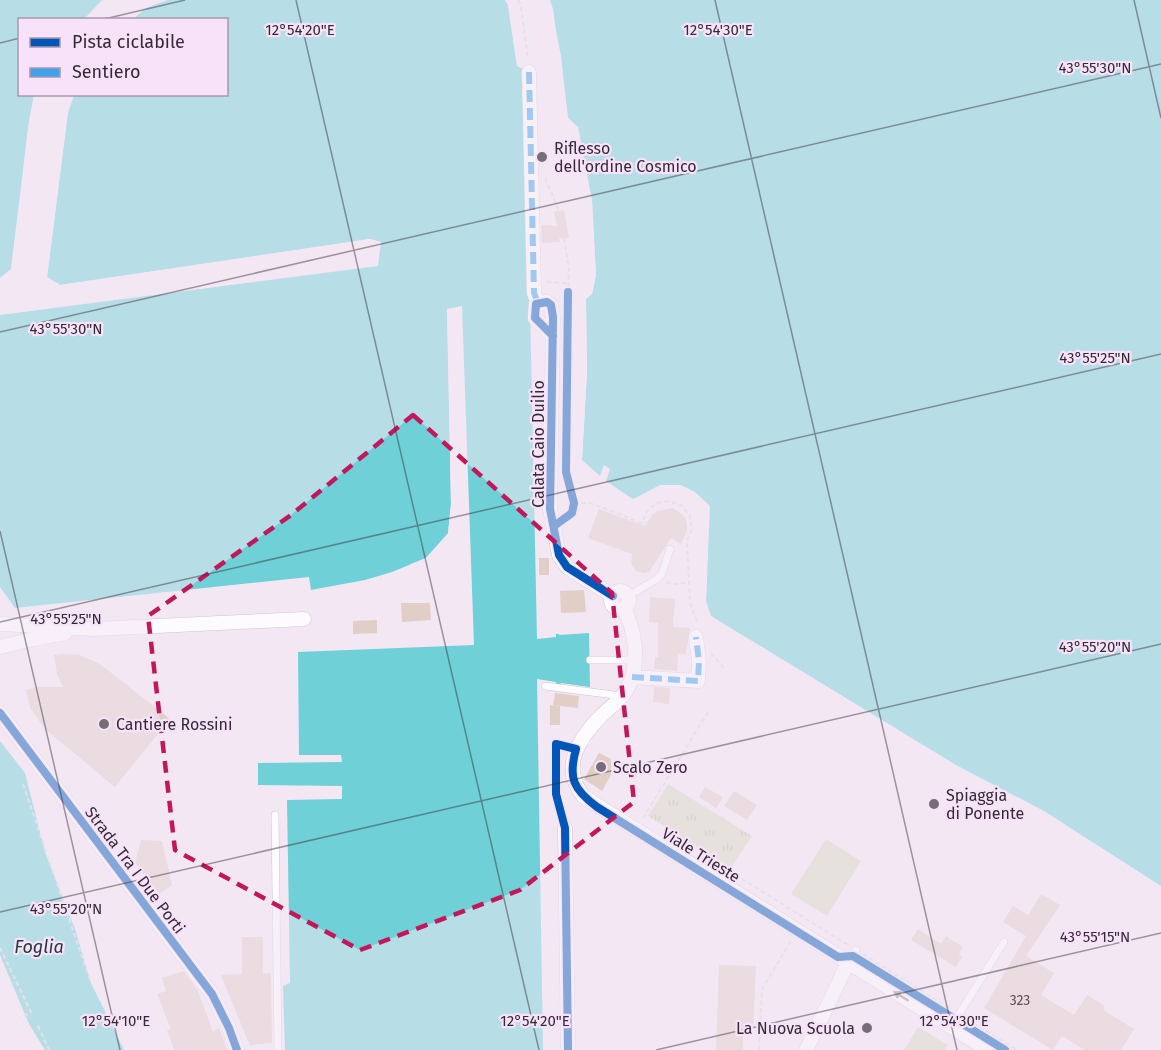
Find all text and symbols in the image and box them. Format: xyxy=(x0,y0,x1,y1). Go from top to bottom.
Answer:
legend xyxy=(18,18,228,96)
text: 12°54'20"E xyxy=(265,21,335,39)
text: 12°54'30"E xyxy=(683,21,753,39)
text: Pista ciclabile xyxy=(72,31,185,53)
text: 43°55'30"N xyxy=(1059,59,1131,77)
text: Sentiero xyxy=(72,61,140,83)
place label: Riflesso dell'ordine Cosmico xyxy=(554,139,697,176)
marker: Riflesso dell'ordine Cosmico xyxy=(535,150,549,164)
text: 43°55'30"N xyxy=(30,320,102,338)
text: 43°55'25"N xyxy=(1059,349,1131,367)
street label: Calata Caio Duilio xyxy=(529,380,548,508)
text: 43°55'25"N xyxy=(30,610,102,628)
text: 43°55'20"N xyxy=(1059,638,1131,656)
place label: Cantiere Rossini xyxy=(116,715,233,734)
marker: Cantiere Rossini xyxy=(97,717,111,731)
place label: Scalo Zero xyxy=(613,758,688,777)
marker: Scalo Zero xyxy=(594,760,608,774)
place label: Spiaggia di Ponente xyxy=(946,786,1024,823)
marker: Spiaggia di Ponente xyxy=(927,797,941,811)
street label: Strada Tra I Due Porti xyxy=(81,803,189,937)
street label: Viale Trieste xyxy=(658,824,744,886)
text: 43°55'20"N xyxy=(30,900,102,918)
text: 43°55'15"N xyxy=(1060,928,1130,946)
water label: Foglia xyxy=(14,936,64,958)
one-way arrow xyxy=(893,991,910,1002)
house number: 323 xyxy=(1010,992,1030,1009)
text: 12°54'10"E xyxy=(82,1012,150,1030)
text: 12°54'20"E xyxy=(500,1012,570,1030)
text: 12°54'30"E xyxy=(919,1012,989,1030)
place label: La Nuova Scuola xyxy=(736,1019,855,1038)
marker: La Nuova Scuola xyxy=(860,1021,874,1035)

